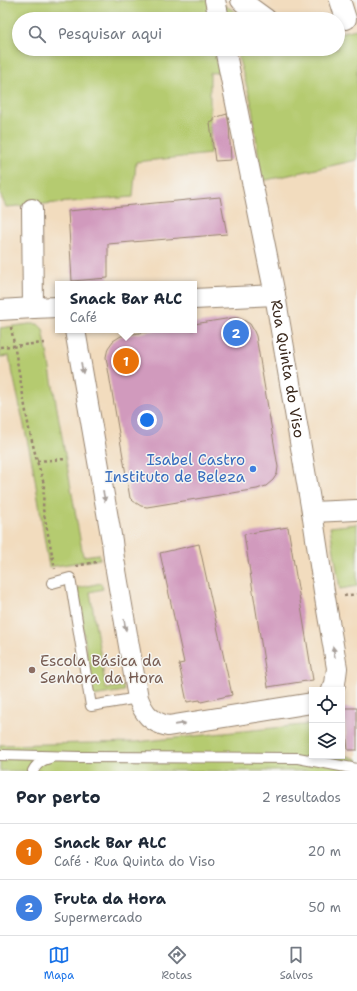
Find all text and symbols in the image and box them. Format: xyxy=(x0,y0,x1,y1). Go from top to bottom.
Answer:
search box xyxy=(12,12,345,56)
icon: search xyxy=(26,23,48,45)
text: Pesquisar aqui xyxy=(58,24,162,44)
popup xyxy=(55,281,197,333)
text: Snack Bar ALC xyxy=(70,289,182,309)
street label: Rua Quinta do Viso xyxy=(266,298,309,440)
text: Café xyxy=(70,309,97,326)
pin: 2 xyxy=(223,318,249,348)
pin: 1 xyxy=(113,346,139,376)
one-way arrow xyxy=(79,362,85,375)
your location xyxy=(137,410,157,430)
place label: Isabel Castro Instituto de Beleza xyxy=(105,450,246,487)
marker: Isabel Castro Instituto de Beleza xyxy=(248,464,258,474)
one-way arrow xyxy=(101,490,107,503)
one-way arrow xyxy=(123,619,129,631)
one-way arrow xyxy=(331,646,337,658)
place label: Escola Básica da Senhora da Hora xyxy=(40,651,164,688)
marker: Escola Básica da Senhora da Hora xyxy=(27,665,37,675)
map controls xyxy=(309,687,345,759)
button: locate xyxy=(309,687,345,723)
one-way arrow xyxy=(174,721,186,727)
button: layers xyxy=(309,723,345,759)
text: Por perto xyxy=(16,786,101,808)
text: 2 resultados xyxy=(262,789,341,806)
text: Snack Bar ALC xyxy=(54,833,166,853)
text: 1 xyxy=(26,843,32,860)
text: 20 m xyxy=(308,843,341,860)
text: Café · Rua Quinta do Viso xyxy=(54,853,215,870)
text: Fruta da Hora xyxy=(54,889,166,909)
text: 2 xyxy=(24,899,34,916)
text: 50 m xyxy=(308,899,341,916)
text: Supermercado xyxy=(54,909,142,926)
tab: Mapa xyxy=(44,944,74,983)
tab: Rotas xyxy=(162,944,192,983)
tab: Salvos xyxy=(280,944,313,983)

